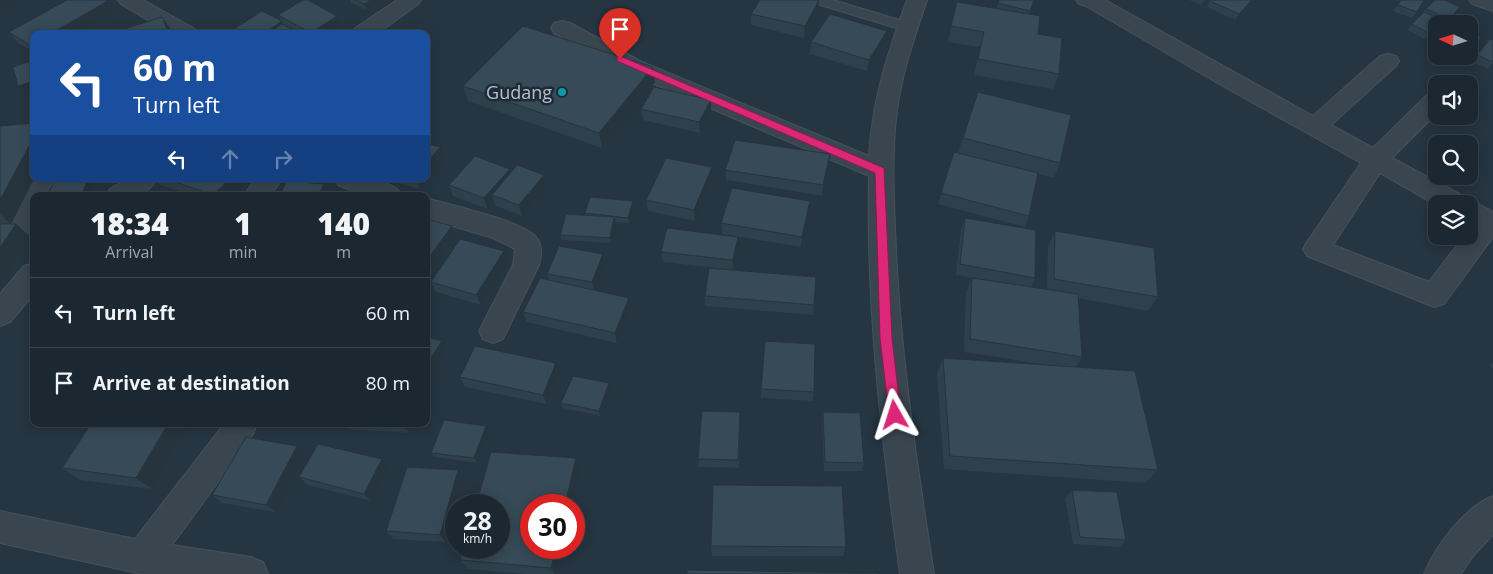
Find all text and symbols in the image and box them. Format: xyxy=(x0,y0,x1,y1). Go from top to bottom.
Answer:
pin xyxy=(599,8,641,59)
icon: arrive xyxy=(606,15,634,43)
north arrow xyxy=(1428,15,1478,65)
map controls xyxy=(1428,15,1478,245)
text: 60 m xyxy=(133,44,216,91)
icon: left xyxy=(50,50,115,115)
button: sound xyxy=(1428,75,1478,125)
place label: Gudang xyxy=(486,80,552,104)
marker: Gudang xyxy=(556,86,568,98)
text: Turn left xyxy=(133,89,220,119)
button: search xyxy=(1428,135,1478,185)
icon: left xyxy=(163,145,191,173)
icon: ahead xyxy=(216,145,244,173)
icon: right xyxy=(269,145,297,173)
button: layers xyxy=(1428,195,1478,245)
text: 18:34 xyxy=(90,203,169,244)
text: 1 xyxy=(234,203,252,244)
text: 140 xyxy=(317,203,370,244)
text: Arrival xyxy=(105,241,153,263)
text: min xyxy=(229,241,257,263)
text: m xyxy=(336,241,351,263)
icon: left xyxy=(50,299,78,327)
text: Turn left xyxy=(93,300,175,326)
text: 60 m xyxy=(366,300,410,326)
icon: arrive xyxy=(50,369,78,397)
text: Arrive at destination xyxy=(93,370,290,396)
text: 80 m xyxy=(366,370,410,396)
position arrow xyxy=(868,388,920,440)
speed limit sign: 30 xyxy=(520,494,585,559)
text: 28 xyxy=(463,503,492,537)
text: km/h xyxy=(463,530,492,547)

